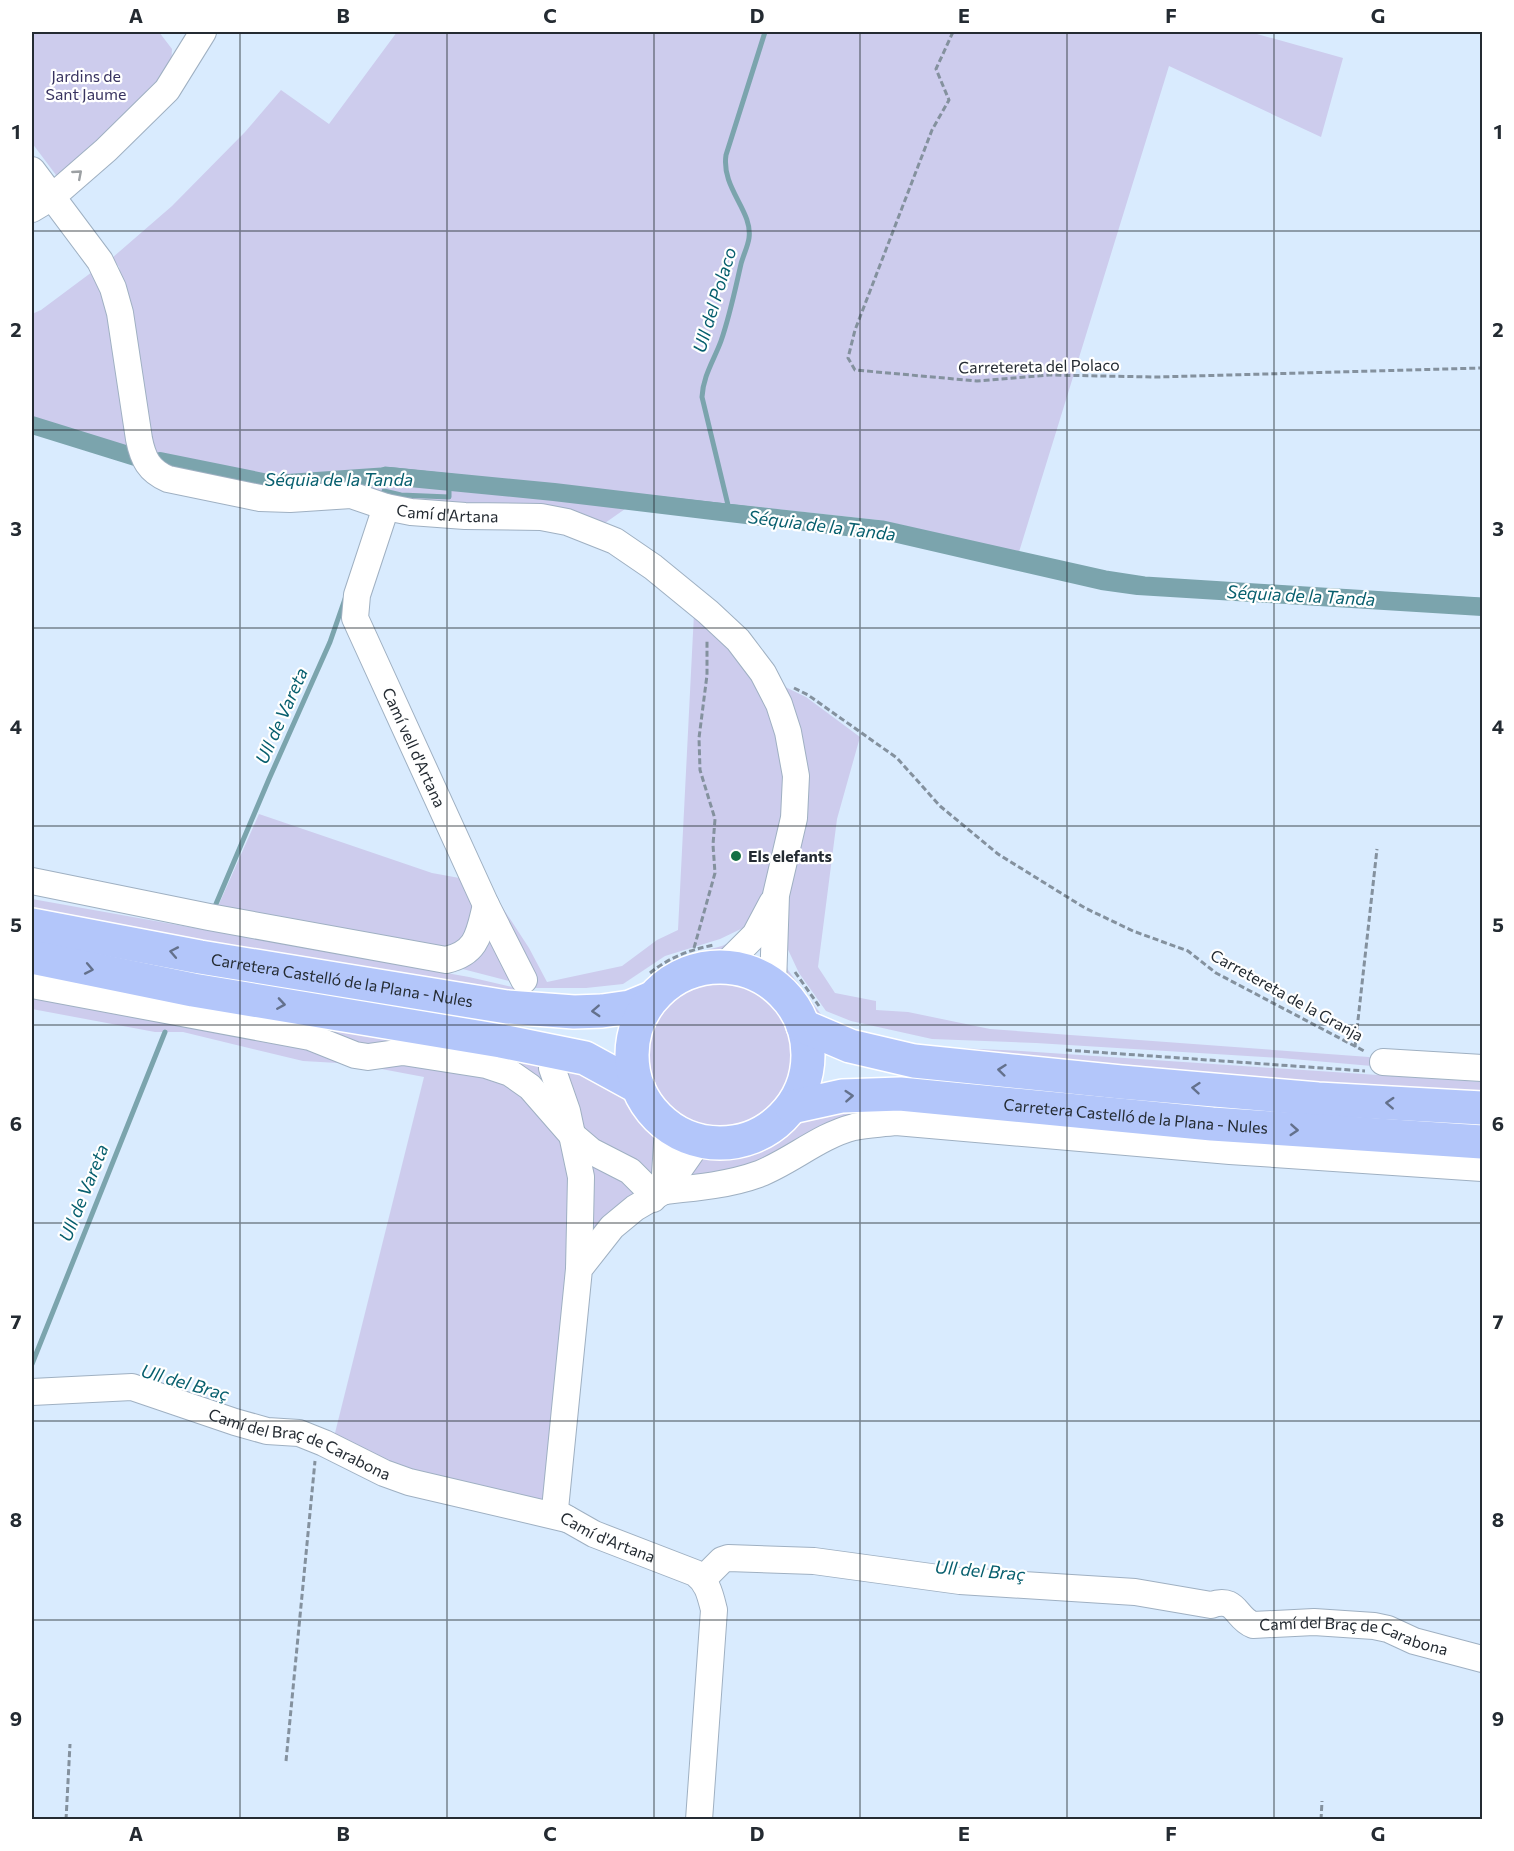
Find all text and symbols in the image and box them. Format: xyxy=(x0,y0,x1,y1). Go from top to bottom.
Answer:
text: A xyxy=(129,3,143,27)
text: B xyxy=(336,3,350,27)
text: C xyxy=(543,3,557,27)
text: D xyxy=(750,3,764,27)
text: E xyxy=(958,3,970,27)
text: F xyxy=(1165,3,1177,27)
text: G xyxy=(1371,3,1385,27)
park label: Jardins de Sant Jaume xyxy=(46,66,126,103)
text: 1 xyxy=(11,119,21,143)
text: 1 xyxy=(1493,119,1503,143)
one-way arrow xyxy=(71,170,82,181)
water label: Ull del Polaco xyxy=(688,244,741,355)
text: 2 xyxy=(10,317,22,341)
text: 2 xyxy=(1492,317,1504,341)
street label: Carretereta del Polaco xyxy=(958,355,1120,376)
water label: Séquia de la Tanda xyxy=(265,468,413,490)
street label: Camí d'Artana xyxy=(395,499,499,525)
water label: Séquia de la Tanda xyxy=(747,505,897,545)
text: 3 xyxy=(10,516,22,540)
text: 3 xyxy=(1492,516,1504,540)
water label: Séquia de la Tanda xyxy=(1226,580,1376,610)
water label: Ull de Vareta xyxy=(250,664,312,767)
street label: Camí vell d'Artana xyxy=(379,684,450,810)
text: 4 xyxy=(10,714,22,738)
text: 4 xyxy=(1492,714,1504,738)
place label: Els elefants xyxy=(748,846,832,865)
marker: Els elefants xyxy=(729,849,743,863)
text: 5 xyxy=(10,912,22,936)
text: 5 xyxy=(1492,912,1504,936)
street label: Carretereta de la Granja xyxy=(1208,945,1367,1044)
one-way arrow xyxy=(170,946,180,959)
street label: Carretera Castelló de la Plana - Nules xyxy=(210,949,475,1010)
one-way arrow xyxy=(84,962,94,975)
one-way arrow xyxy=(276,998,285,1010)
one-way arrow xyxy=(591,1005,600,1018)
one-way arrow xyxy=(997,1064,1006,1077)
one-way arrow xyxy=(1191,1082,1201,1095)
one-way arrow xyxy=(845,1090,854,1103)
street label: Carretera Castelló de la Plana - Nules xyxy=(1003,1094,1268,1137)
one-way arrow xyxy=(1386,1096,1395,1109)
text: 6 xyxy=(10,1111,22,1135)
text: 6 xyxy=(1492,1111,1504,1135)
one-way arrow xyxy=(1290,1124,1299,1137)
water label: Ull de Vareta xyxy=(54,1141,113,1244)
text: 7 xyxy=(11,1309,22,1333)
text: 7 xyxy=(1493,1309,1504,1333)
water label: Ull del Braç xyxy=(139,1359,232,1405)
street label: Camí del Braç de Carabona xyxy=(206,1404,393,1484)
text: 8 xyxy=(10,1507,22,1531)
street label: Camí d'Artana xyxy=(557,1507,658,1566)
text: 8 xyxy=(1492,1507,1504,1531)
water label: Ull del Braç xyxy=(934,1555,1026,1585)
street label: Camí del Braç de Carabona xyxy=(1259,1612,1450,1659)
text: 9 xyxy=(10,1706,22,1730)
text: 9 xyxy=(1492,1706,1504,1730)
text: A xyxy=(129,1821,143,1845)
text: B xyxy=(336,1821,350,1845)
text: C xyxy=(543,1821,557,1845)
text: D xyxy=(750,1821,764,1845)
text: E xyxy=(958,1821,970,1845)
text: F xyxy=(1165,1821,1177,1845)
text: G xyxy=(1371,1821,1385,1845)

